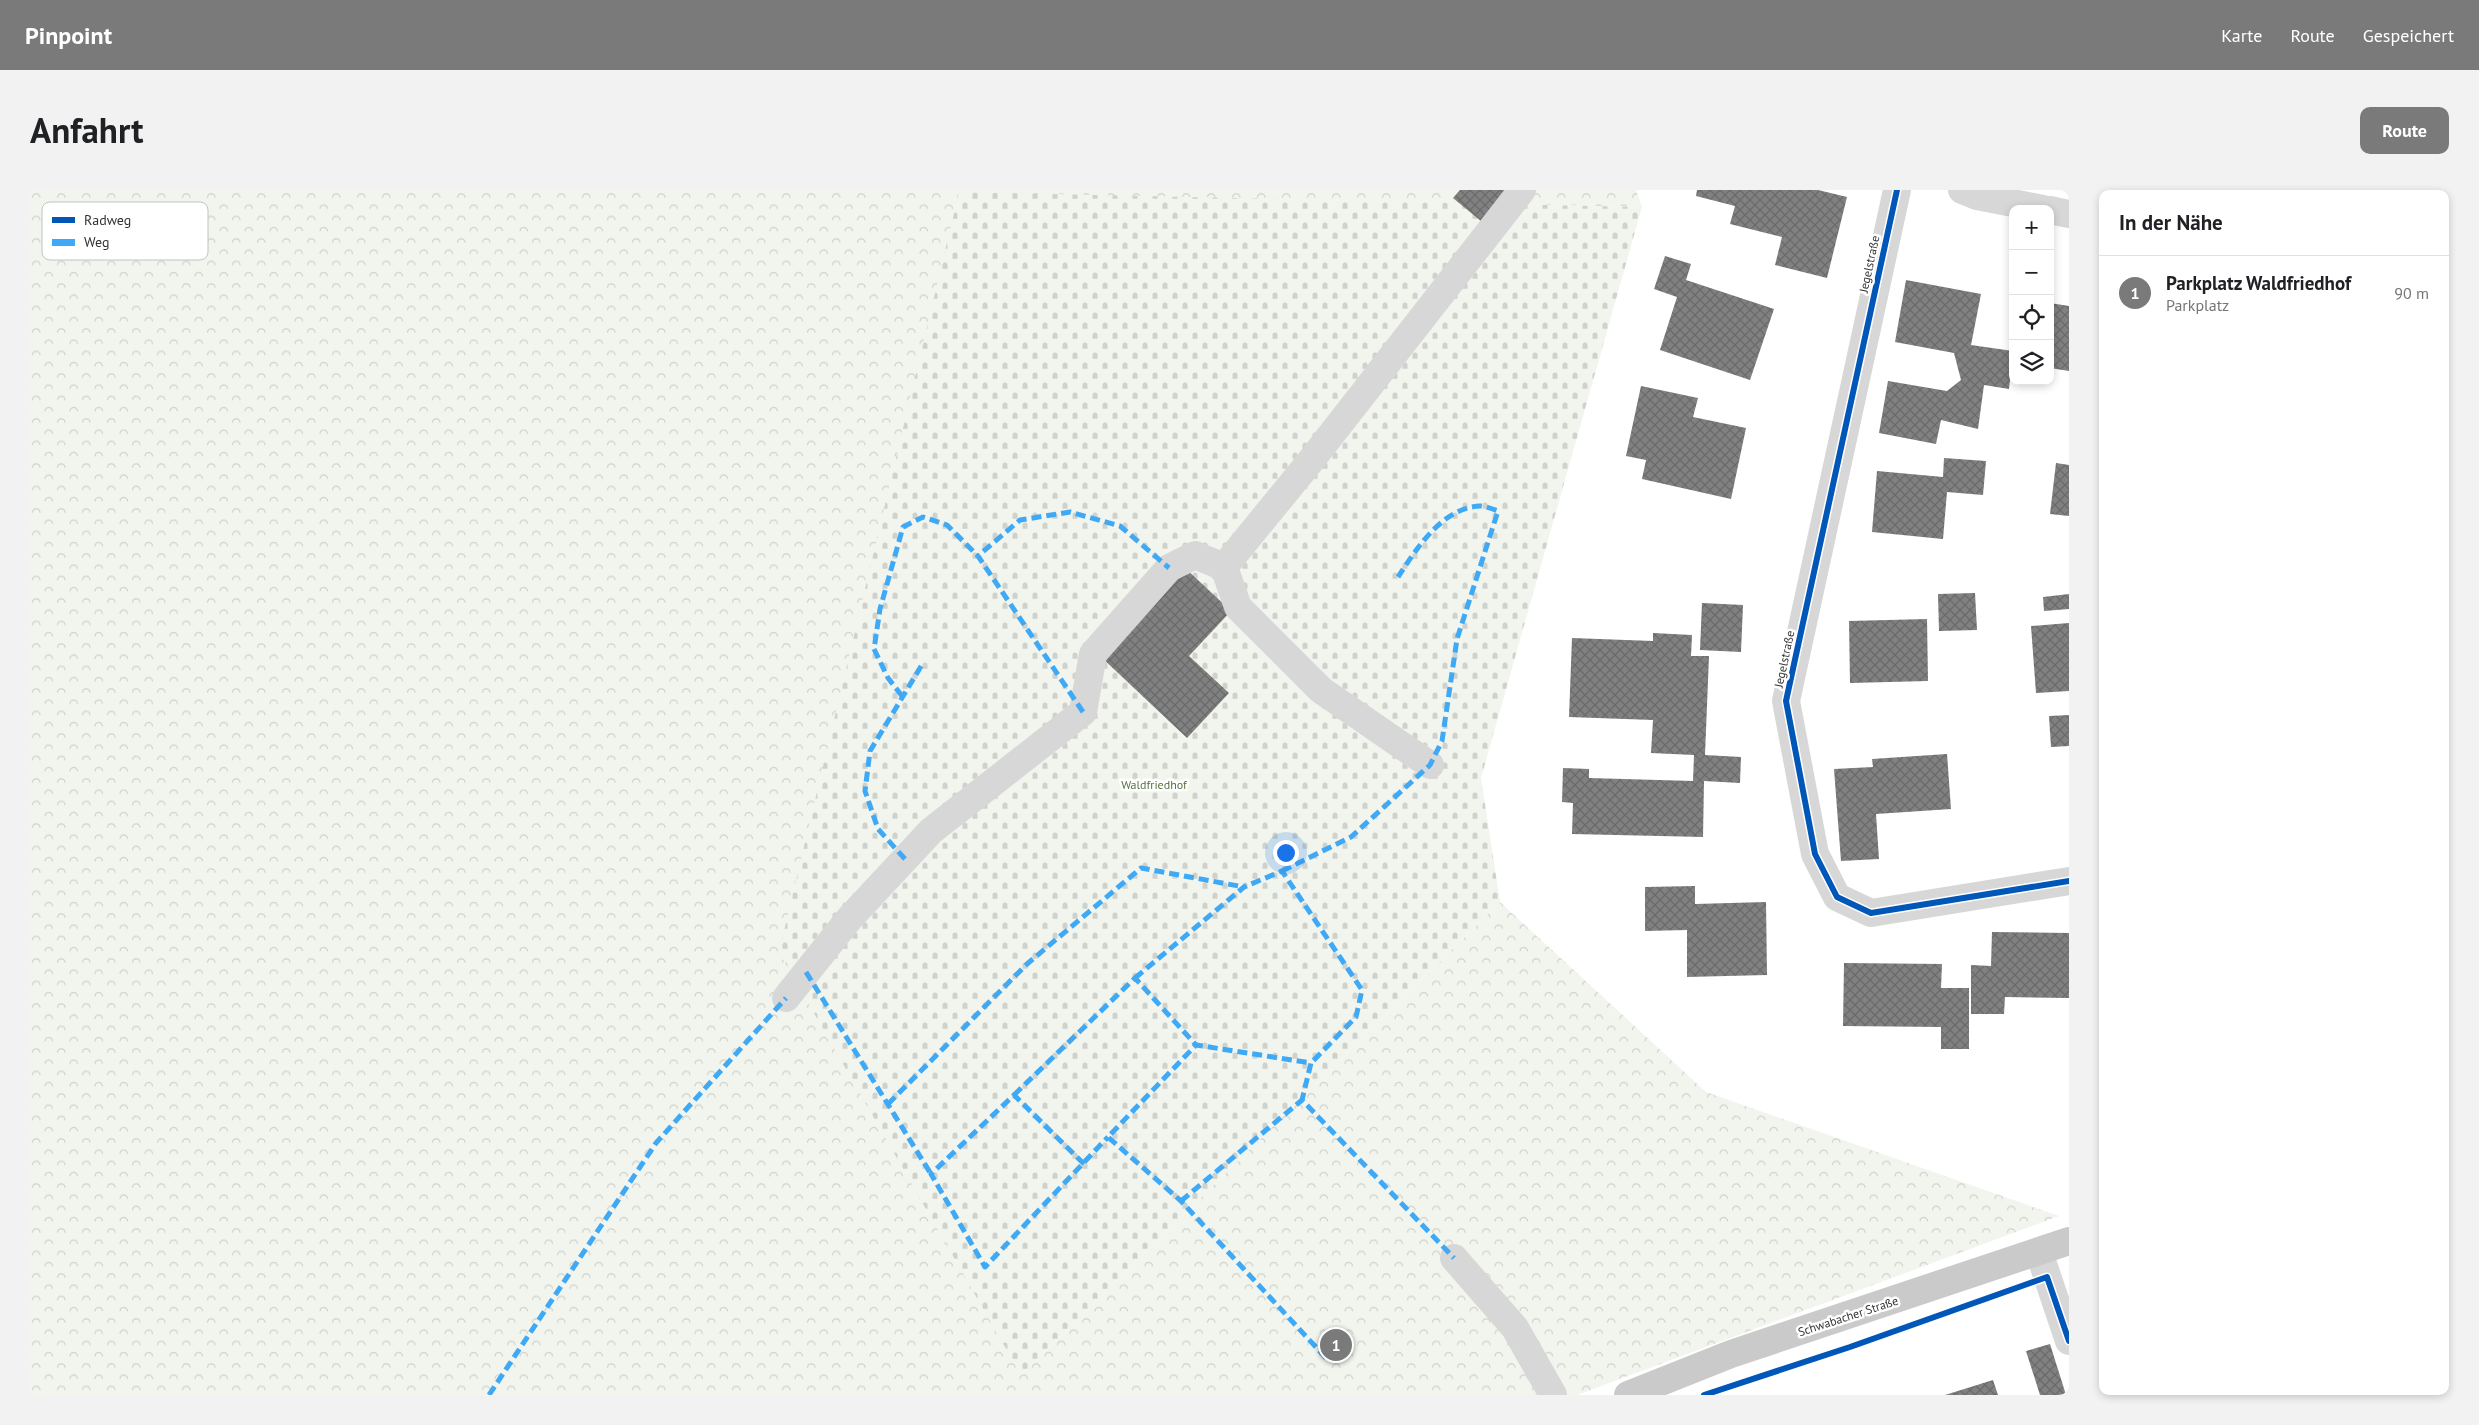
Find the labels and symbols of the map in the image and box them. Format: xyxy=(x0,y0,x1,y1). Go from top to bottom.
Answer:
legend xyxy=(42,202,208,260)
text: Radweg xyxy=(84,211,131,229)
text: Weg xyxy=(84,233,109,251)
street label: Jegelstraße xyxy=(1855,234,1882,295)
street label: Jegelstraße xyxy=(1770,629,1797,690)
park label: Waldfriedhof xyxy=(1121,777,1188,792)
your location xyxy=(1273,840,1299,866)
street label: Schwabacher Straße xyxy=(1796,1293,1900,1339)
pin: 1 xyxy=(1320,1326,1352,1364)

